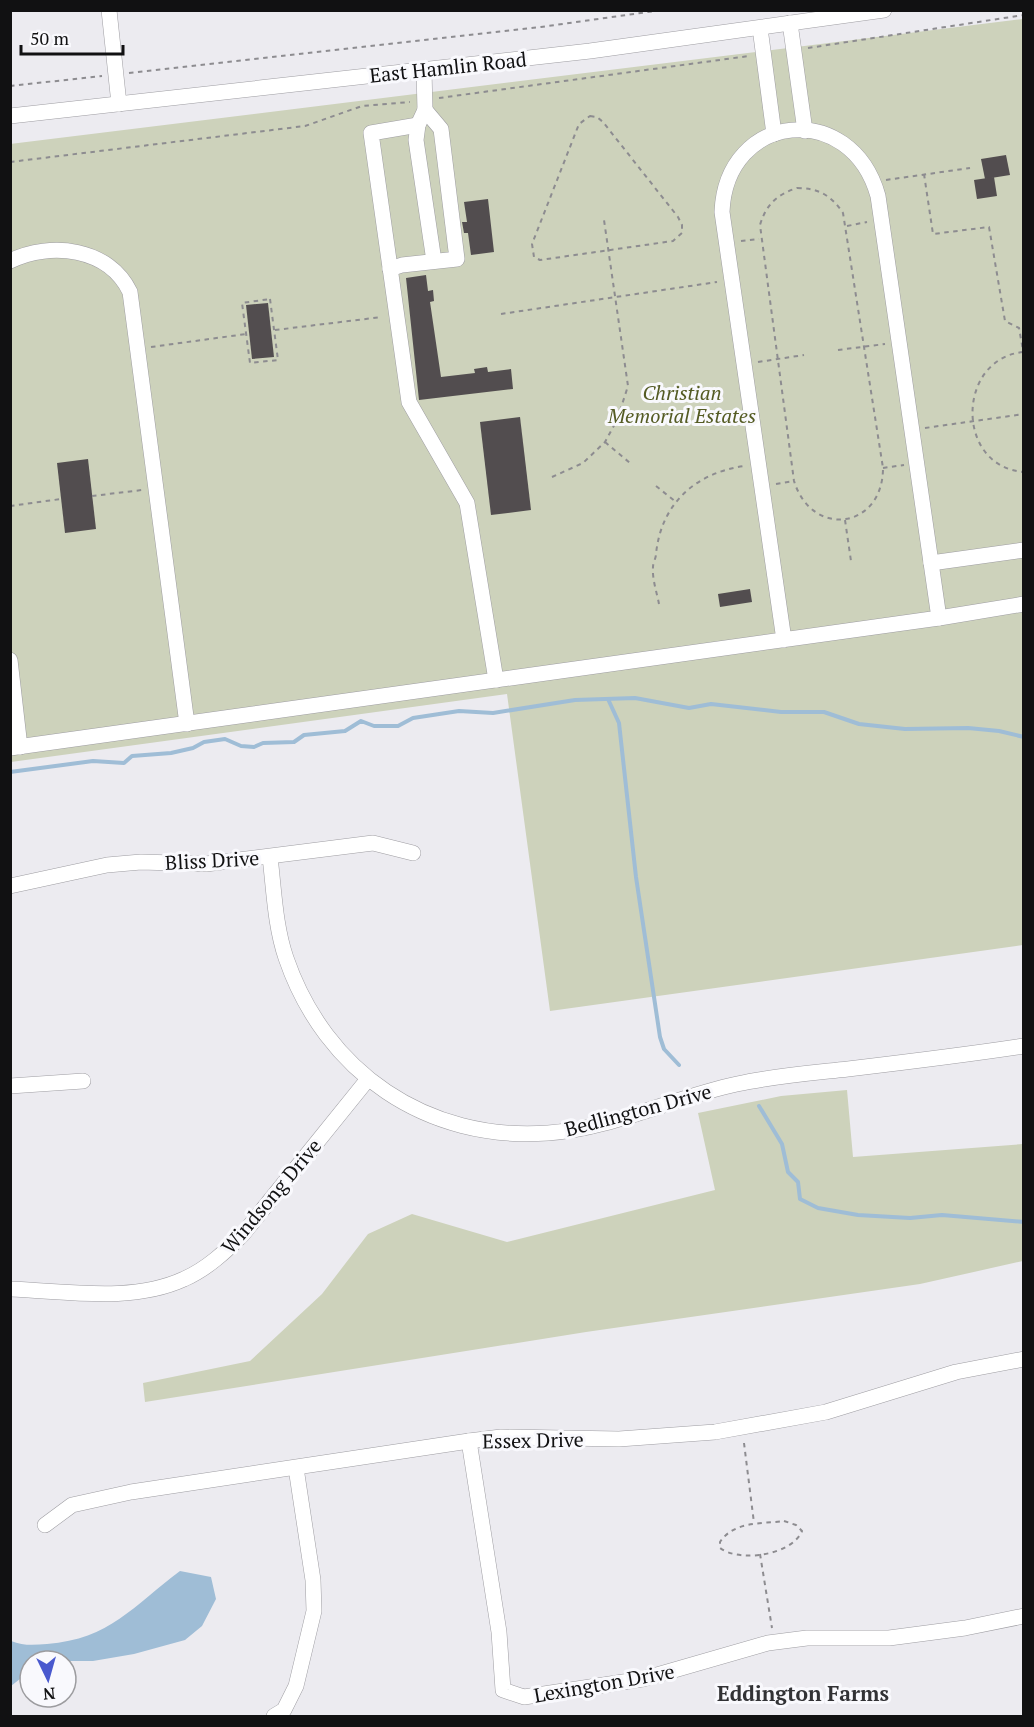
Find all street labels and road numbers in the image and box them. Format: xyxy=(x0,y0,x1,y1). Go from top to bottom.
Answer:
street label: East Hamlin Road xyxy=(368,45,528,89)
street label: Bliss Drive xyxy=(164,844,260,876)
street label: Bedlington Drive xyxy=(562,1077,714,1143)
street label: Windsong Drive xyxy=(215,1133,327,1259)
street label: Essex Drive xyxy=(482,1426,584,1454)
street label: Lexington Drive xyxy=(532,1657,676,1709)

